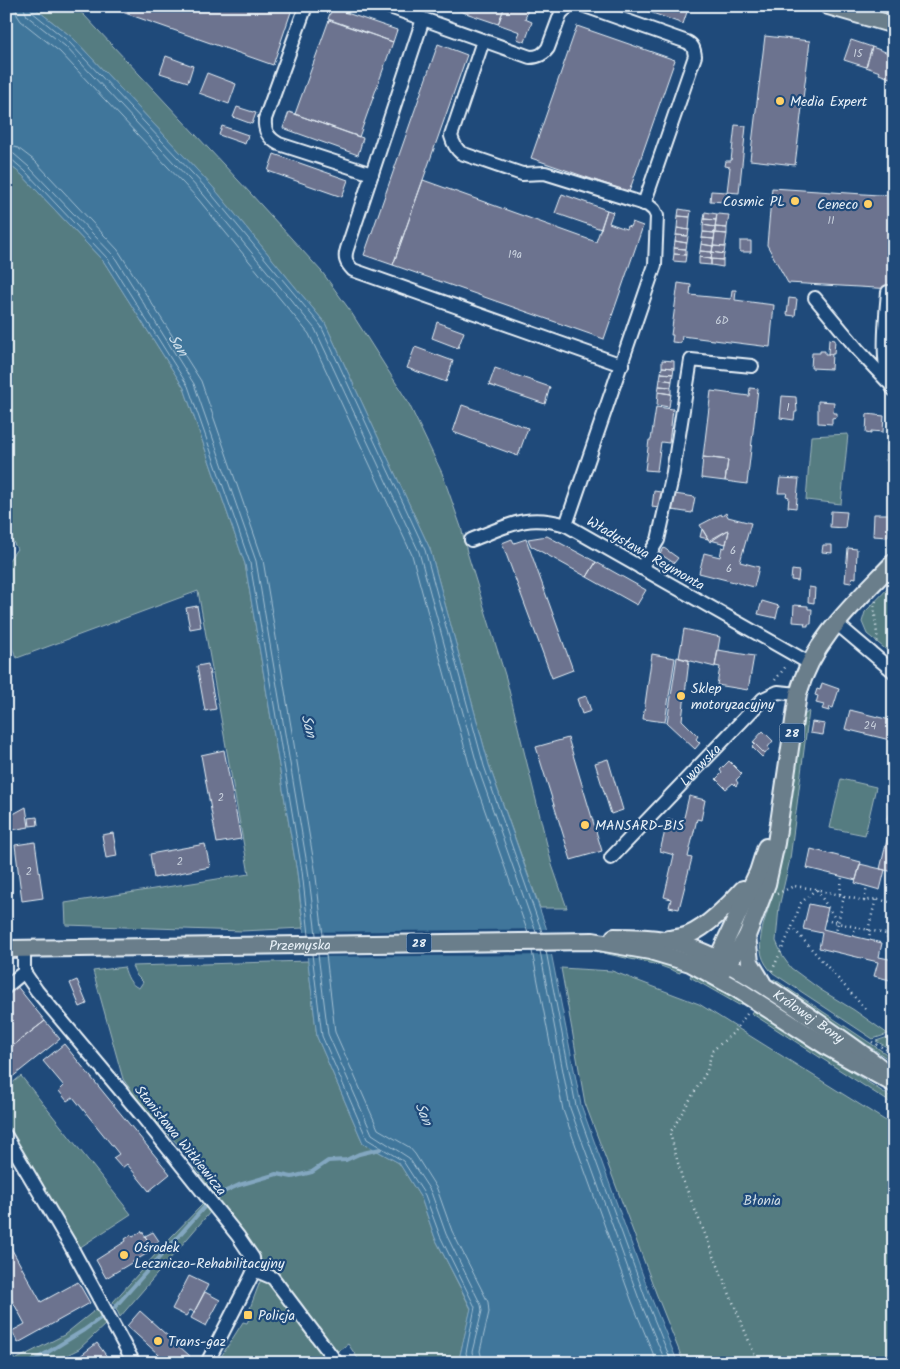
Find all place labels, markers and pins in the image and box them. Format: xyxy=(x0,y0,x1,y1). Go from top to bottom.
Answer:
place label: Media Expert xyxy=(790,91,868,113)
marker: Media Expert xyxy=(774,95,786,107)
place label: Cosmic PL xyxy=(723,191,785,213)
place label: Ceneco xyxy=(817,194,858,216)
marker: Cosmic PL xyxy=(789,195,801,207)
marker: Ceneco xyxy=(862,198,874,210)
place label: Sklep motoryzacyjny xyxy=(691,678,775,716)
marker: Sklep motoryzacyjny xyxy=(675,690,687,702)
place label: MANSARD-BIS xyxy=(595,815,685,837)
marker: MANSARD-BIS xyxy=(579,819,591,831)
place label: Ośrodek Leczniczo-Rehabilitacyjny xyxy=(134,1237,285,1275)
marker: Ośrodek Leczniczo-Rehabilitacyjny xyxy=(118,1249,130,1261)
place label: Policja xyxy=(258,1305,295,1327)
marker: Policja xyxy=(242,1309,254,1321)
place label: Trans-gaz xyxy=(168,1331,226,1353)
marker: Trans-gaz xyxy=(152,1335,164,1347)

